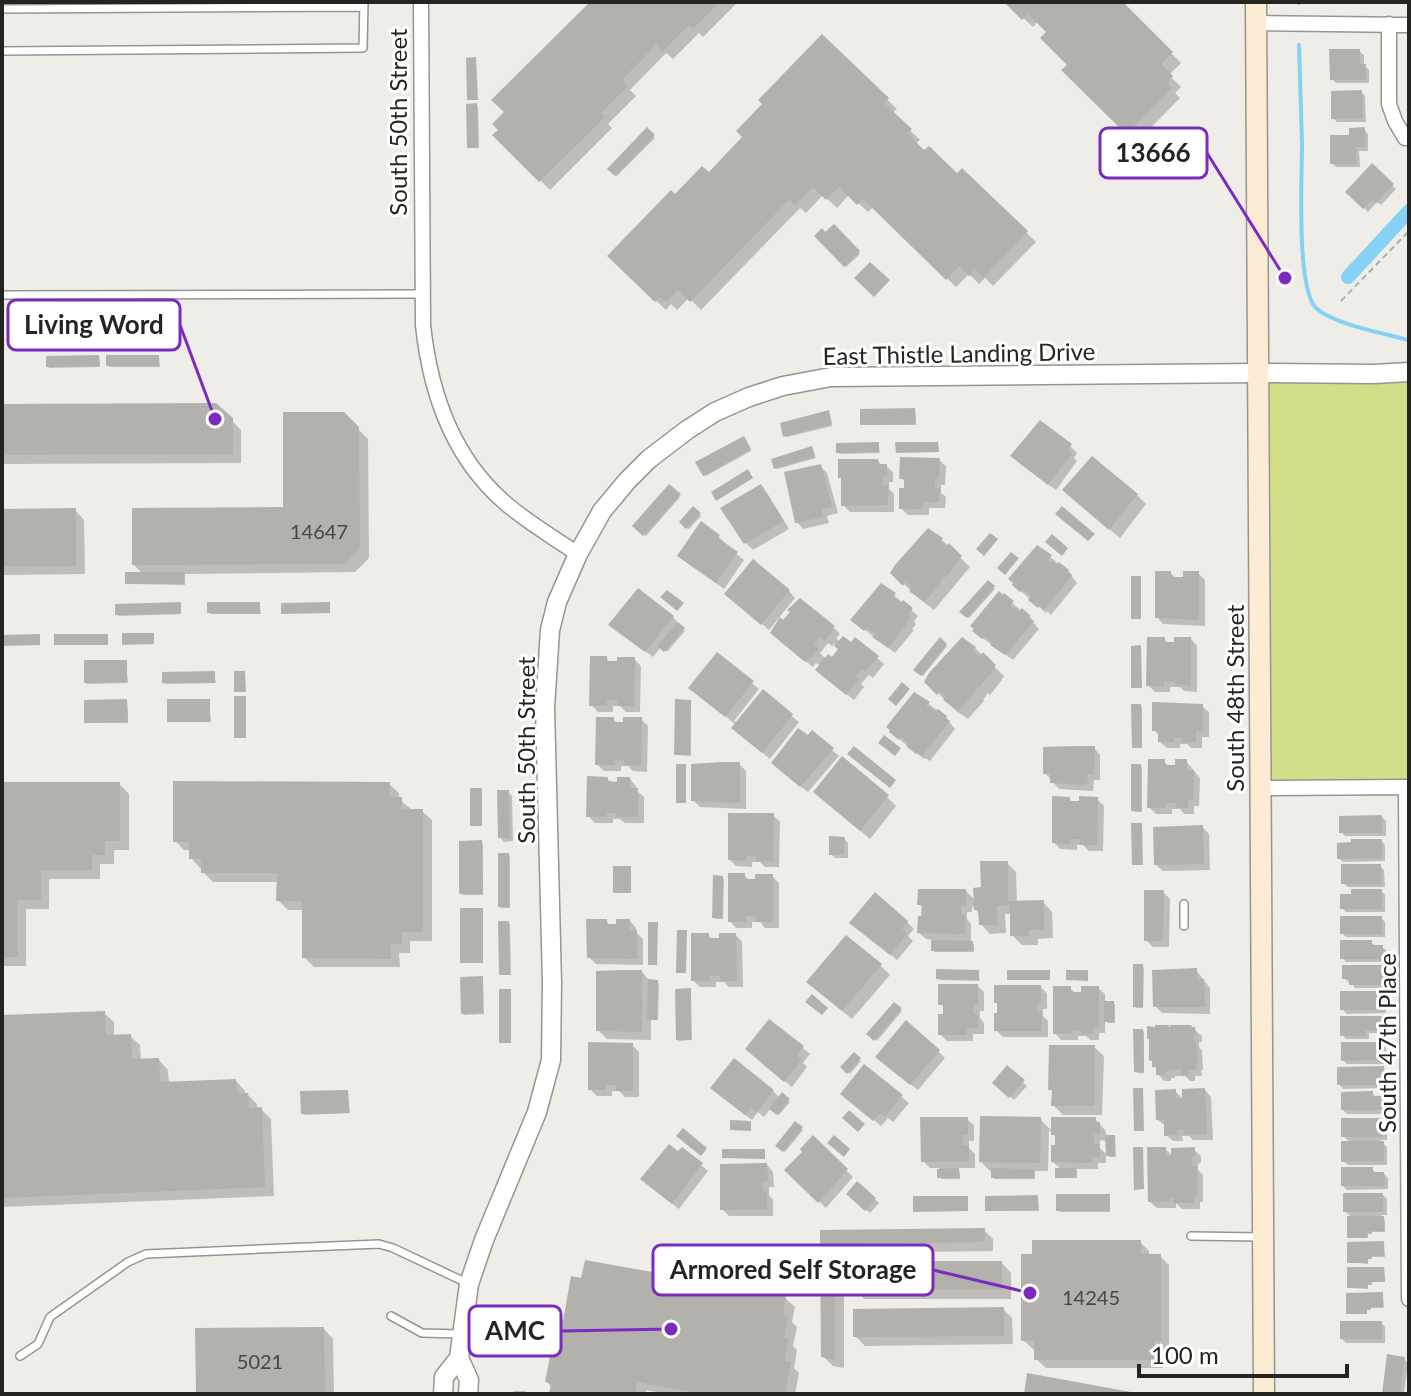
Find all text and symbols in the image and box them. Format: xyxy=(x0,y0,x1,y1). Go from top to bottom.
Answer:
street label: South 50th Street xyxy=(383,28,412,216)
callout: 13666 xyxy=(1100,128,1207,178)
text: 13666 xyxy=(1115,136,1191,168)
callout: Living Word xyxy=(8,300,180,350)
text: Living Word xyxy=(24,308,164,340)
street label: East Thistle Landing Drive xyxy=(822,336,1096,370)
house number: 14647 xyxy=(290,519,348,543)
street label: South 48th Street xyxy=(1220,604,1249,792)
street label: South 50th Street xyxy=(511,656,540,844)
street label: South 47th Place xyxy=(1372,953,1401,1133)
callout: Armored Self Storage xyxy=(653,1245,933,1295)
text: Armored Self Storage xyxy=(669,1253,916,1285)
house number: 14245 xyxy=(1062,1285,1120,1309)
callout: AMC xyxy=(469,1306,561,1356)
text: AMC xyxy=(484,1314,545,1346)
scale bar xyxy=(1139,1328,1347,1378)
text: 100 m xyxy=(1151,1340,1219,1369)
house number: 5021 xyxy=(237,1349,283,1373)

